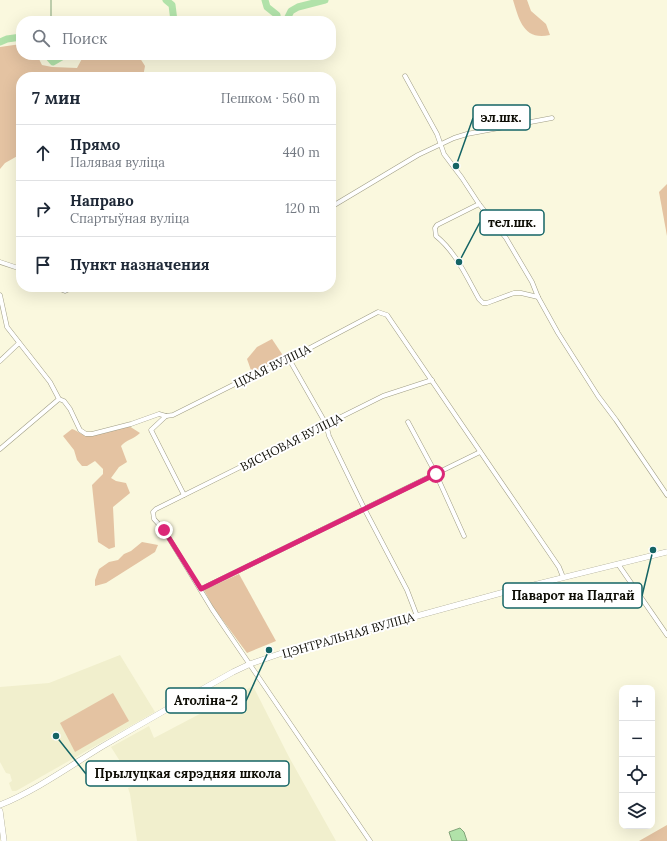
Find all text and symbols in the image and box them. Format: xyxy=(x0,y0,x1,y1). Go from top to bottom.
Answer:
search box xyxy=(16,16,336,60)
icon: search xyxy=(30,27,52,49)
text: Поиск xyxy=(62,29,107,48)
text: 7 мин xyxy=(32,87,81,109)
text: Пешком · 560 m xyxy=(221,90,320,107)
callout: эл.шк. xyxy=(473,105,530,130)
text: эл.шк. xyxy=(480,109,522,126)
text: Прямо xyxy=(70,135,120,154)
icon: ahead xyxy=(32,142,54,164)
text: 440 m xyxy=(283,144,320,161)
text: Палявая вуліца xyxy=(70,154,165,171)
text: Направо xyxy=(70,191,134,210)
icon: right xyxy=(32,198,54,220)
text: 120 m xyxy=(285,200,320,217)
text: Спартыўная вуліца xyxy=(70,210,189,227)
callout: тел.шк. xyxy=(480,210,544,235)
text: тел.шк. xyxy=(488,214,536,231)
icon: arrive xyxy=(32,254,54,276)
text: Пункт назначения xyxy=(70,255,210,274)
street label: ЦІХАЯ ВУЛІЦА xyxy=(231,341,313,391)
street label: ВЯСНОВАЯ ВУЛІЦА xyxy=(238,410,345,474)
route start xyxy=(427,465,445,483)
route end xyxy=(155,521,173,539)
callout: Паварот на Падгай xyxy=(503,583,642,608)
text: Паварот на Падгай xyxy=(511,587,635,604)
street label: ЦЭНТРАЛЬНАЯ ВУЛІЦА xyxy=(280,609,416,661)
map controls xyxy=(619,685,655,829)
button: + xyxy=(619,685,655,721)
callout: Атоліна-2 xyxy=(166,688,246,713)
text: Атоліна-2 xyxy=(174,692,238,709)
button: − xyxy=(619,721,655,757)
button: locate xyxy=(619,757,655,793)
callout: Прылуцкая сярэдняя школа xyxy=(86,761,289,786)
text: Прылуцкая сярэдняя школа xyxy=(95,765,282,782)
button: layers xyxy=(619,793,655,829)

